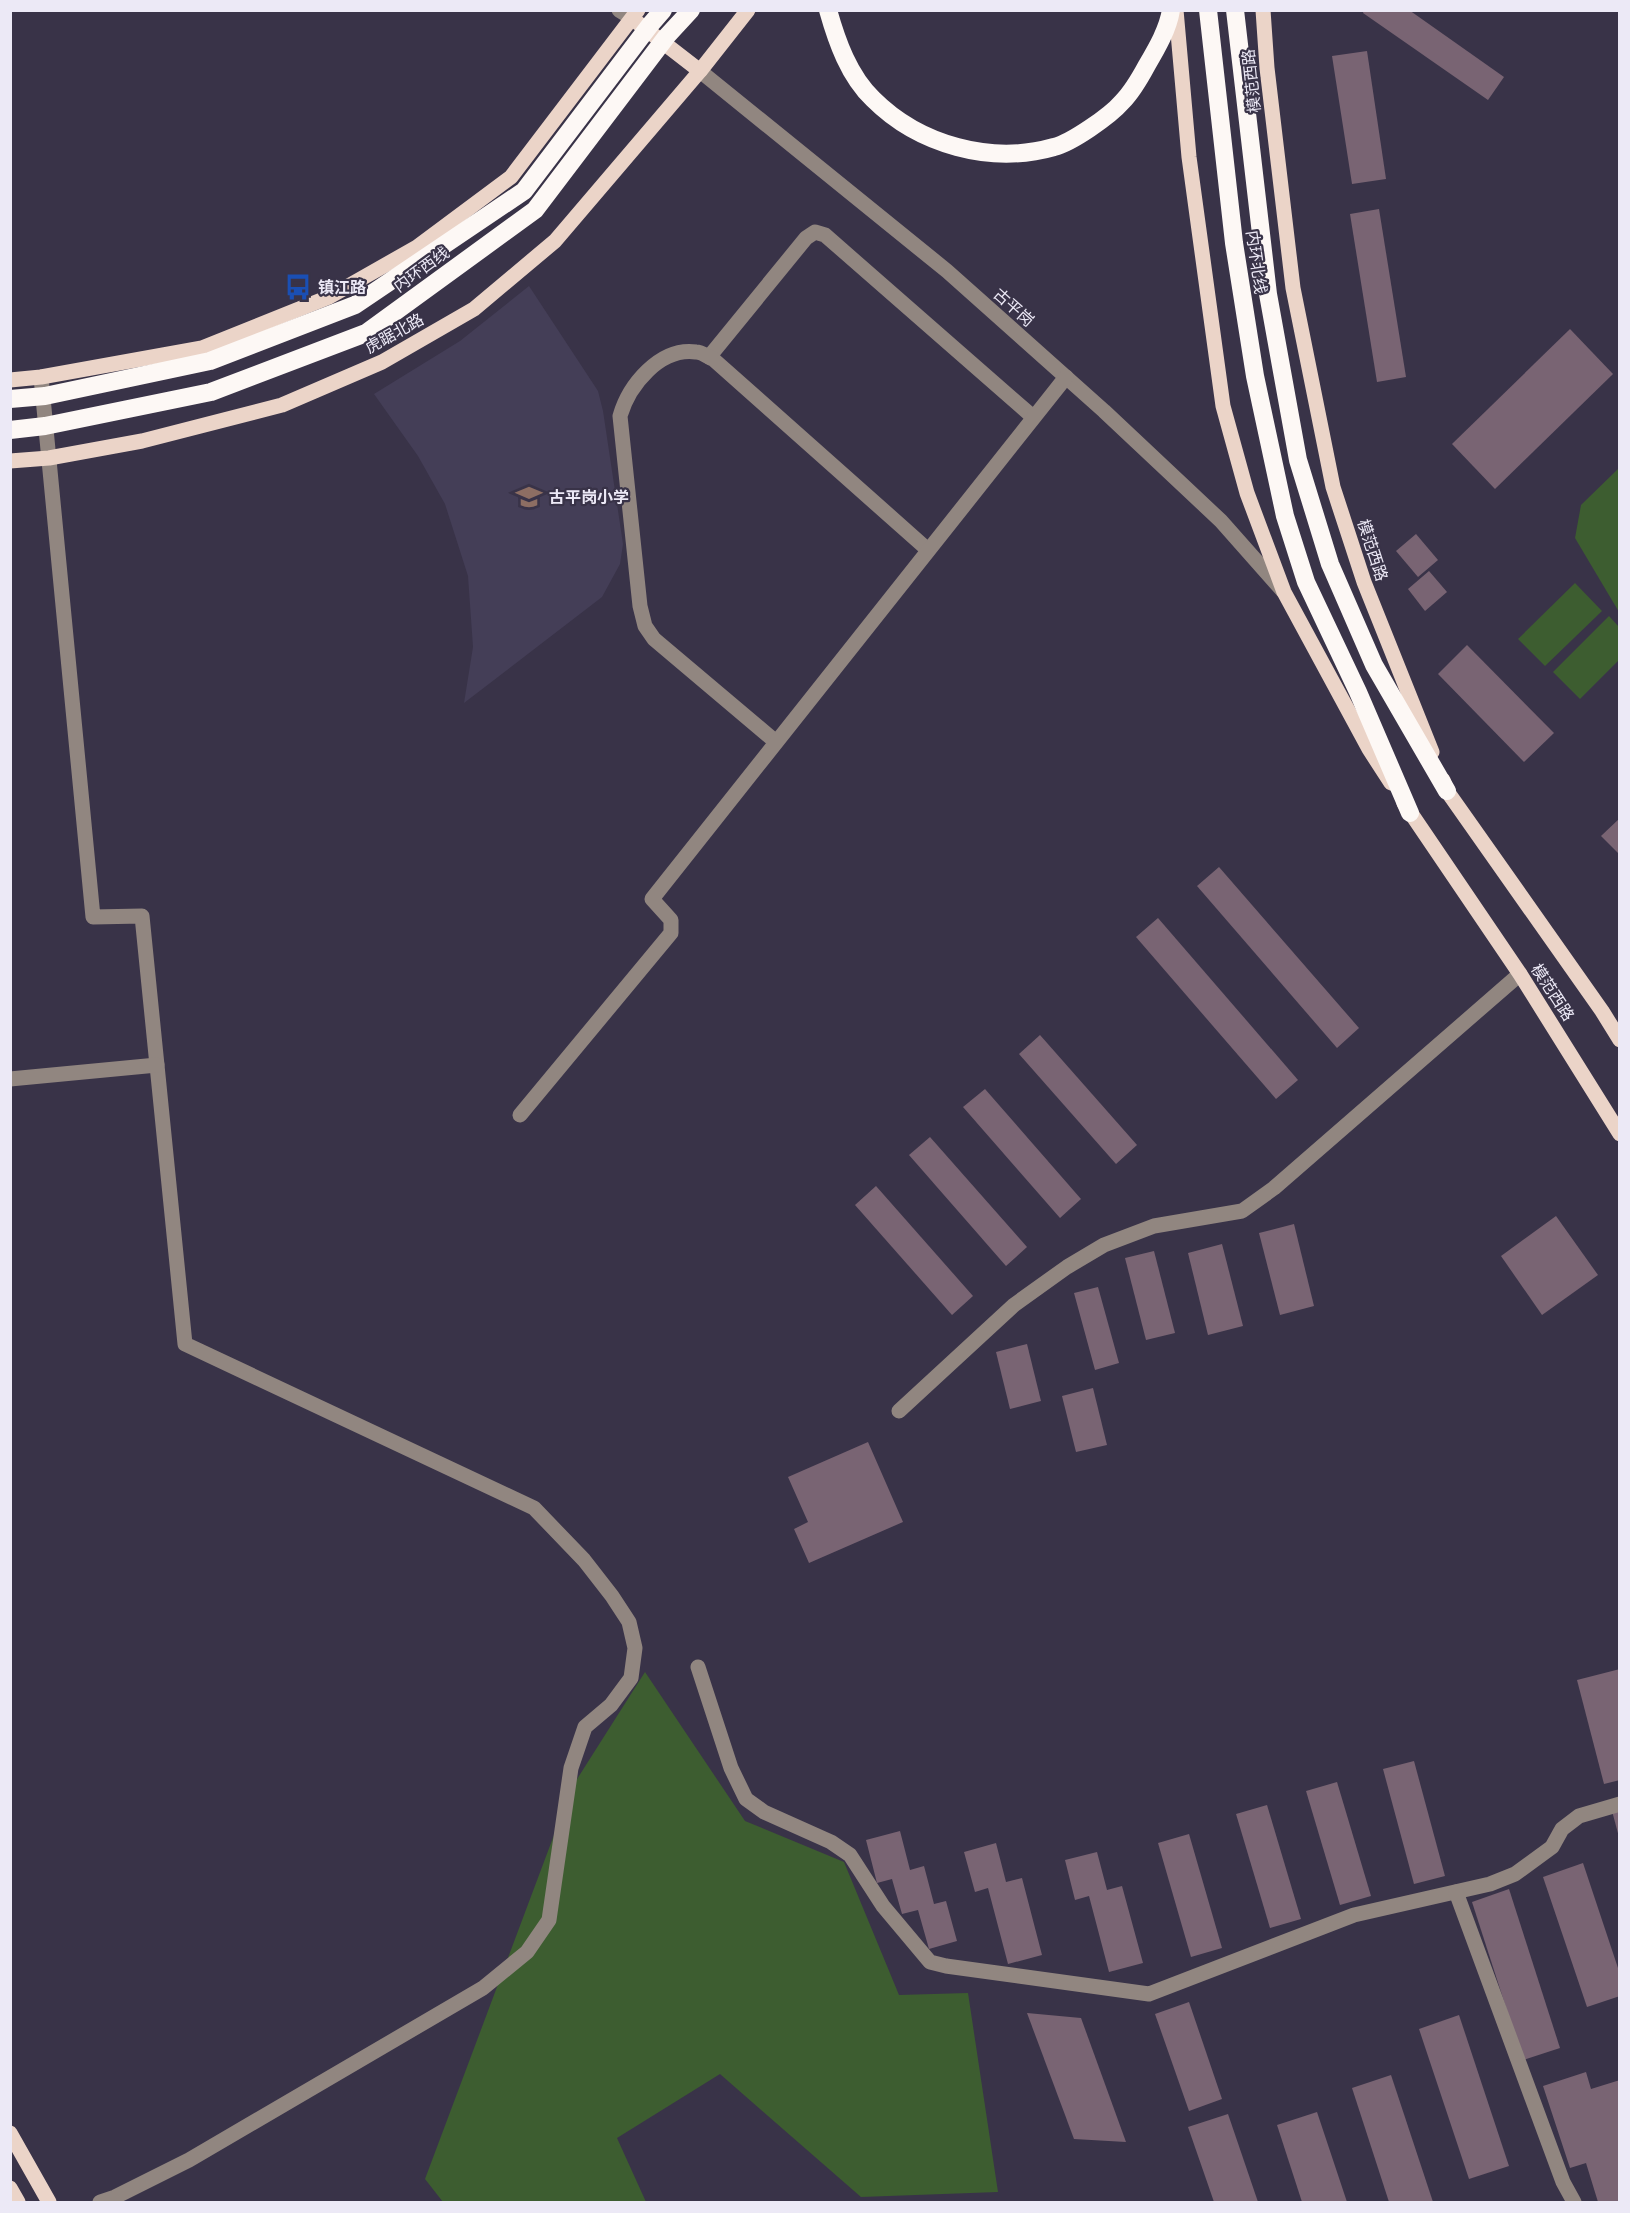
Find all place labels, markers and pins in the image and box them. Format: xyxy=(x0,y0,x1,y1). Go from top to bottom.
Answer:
bus stop icon: 镇江路 xyxy=(283,272,313,302)
place label: 镇江路 xyxy=(318,277,366,297)
school or university icon: 古平岗小学 xyxy=(514,482,544,512)
place label: 古平岗小学 xyxy=(549,487,629,507)

